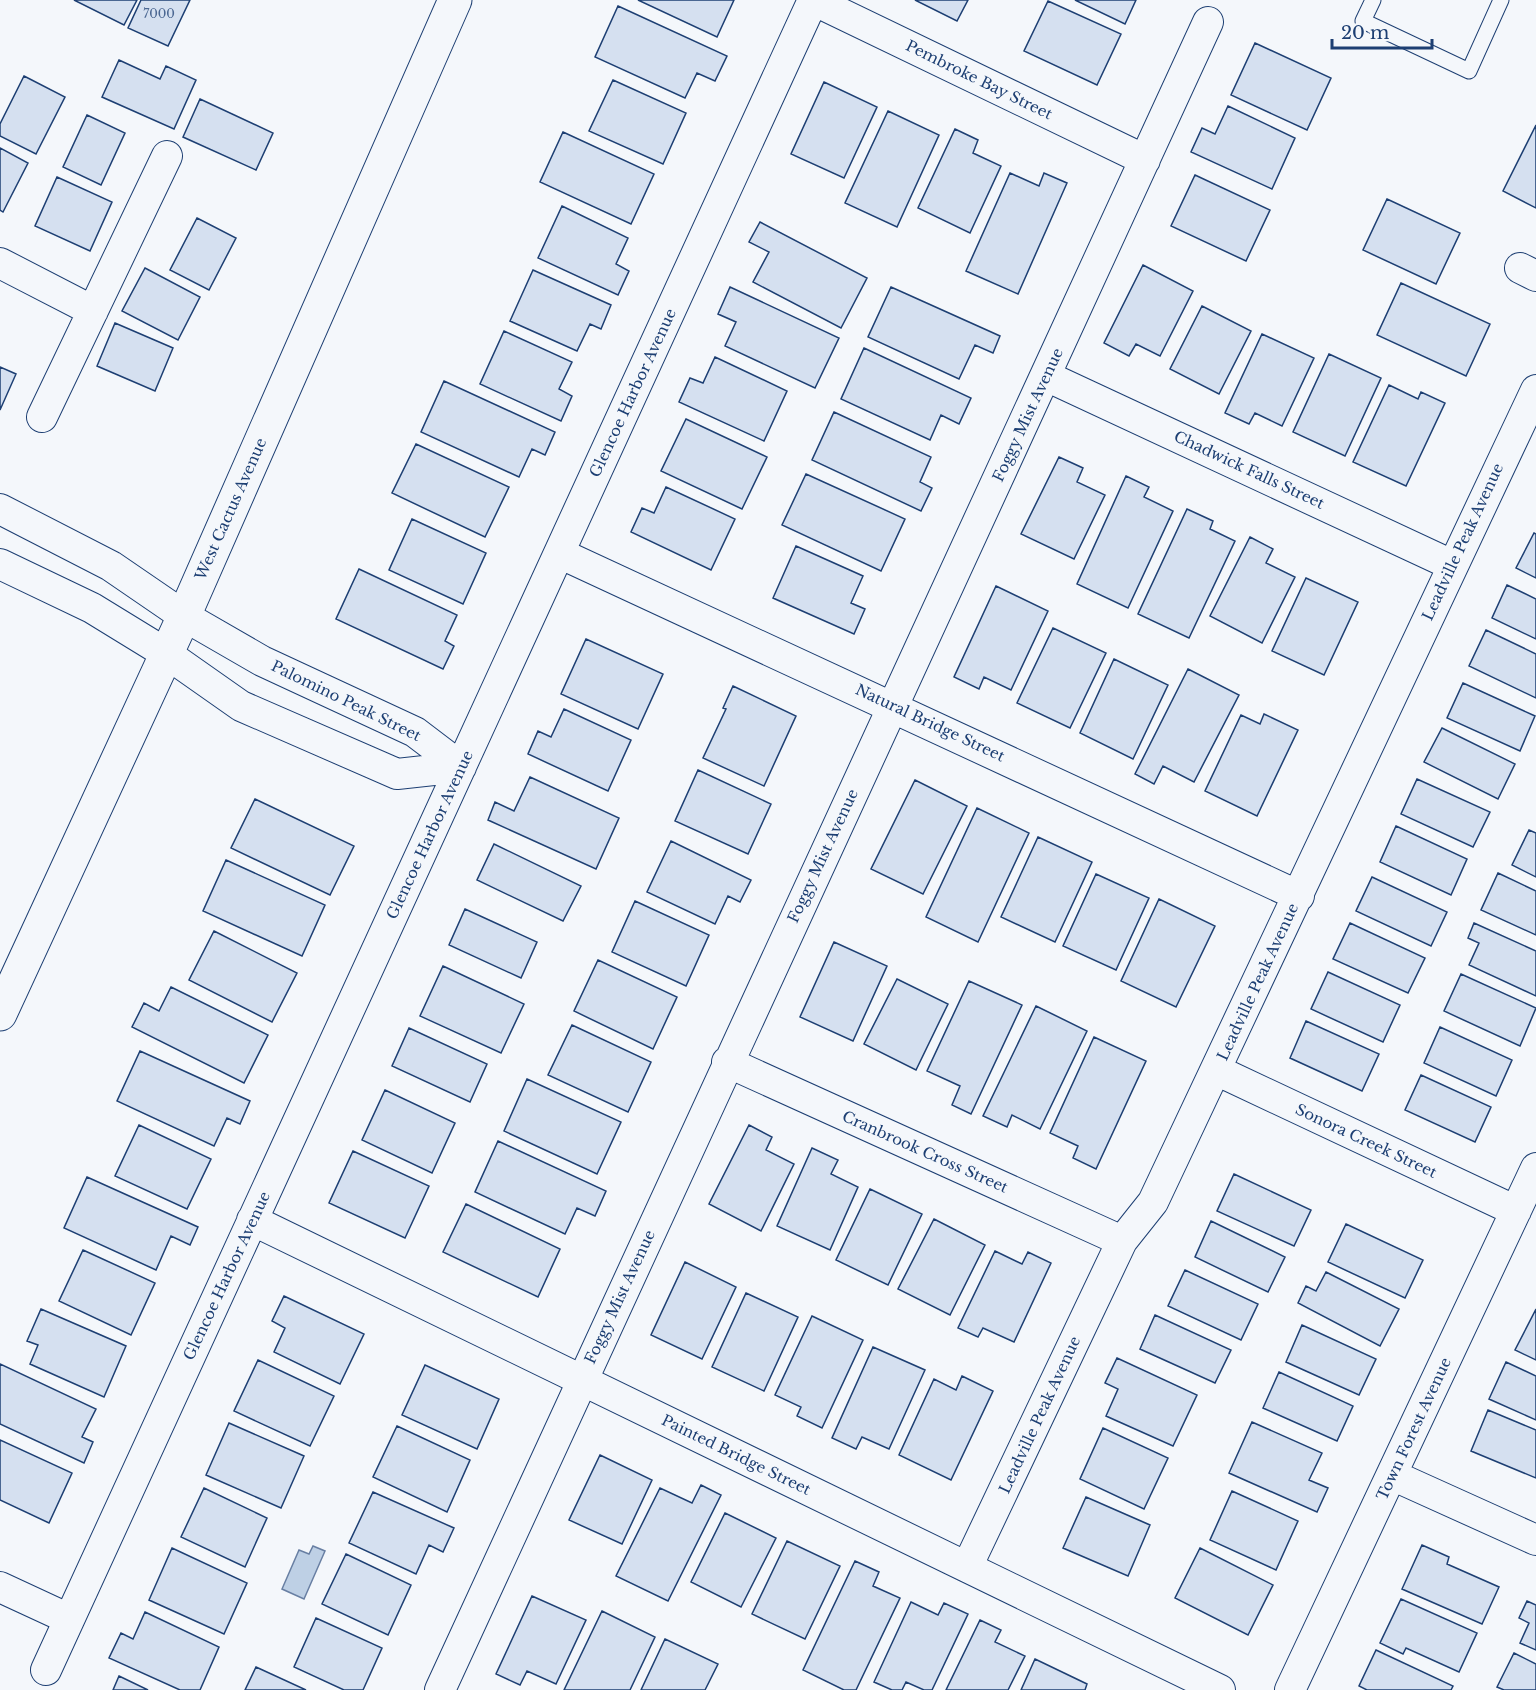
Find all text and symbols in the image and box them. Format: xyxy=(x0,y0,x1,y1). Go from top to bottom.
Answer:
house number: 7000 xyxy=(143,6,175,21)
scale bar xyxy=(1332,12,1432,50)
text: 20 m xyxy=(1341,22,1389,44)
street label: Pembroke Bay Street xyxy=(903,36,1056,123)
street label: Glencoe Harbor Avenue xyxy=(585,305,680,480)
street label: Foggy Mist Avenue xyxy=(988,345,1067,485)
street label: Chadwick Falls Street xyxy=(1171,426,1328,513)
street label: West Cactus Avenue xyxy=(190,435,270,584)
street label: Leadville Peak Avenue xyxy=(1418,460,1507,623)
street label: Palomino Peak Street xyxy=(268,656,424,745)
street label: Natural Bridge Street xyxy=(853,680,1008,766)
street label: Glencoe Harbor Avenue xyxy=(382,747,477,922)
street label: Foggy Mist Avenue xyxy=(783,786,862,926)
street label: Leadville Peak Avenue xyxy=(1213,900,1302,1063)
street label: Sonora Creek Street xyxy=(1292,1099,1440,1182)
street label: Cranbrook Cross Street xyxy=(839,1106,1011,1197)
street label: Glencoe Harbor Avenue xyxy=(179,1188,274,1363)
street label: Foggy Mist Avenue xyxy=(580,1227,659,1367)
street label: Leadville Peak Avenue xyxy=(995,1333,1084,1496)
street label: Town Forest Avenue xyxy=(1372,1354,1455,1503)
street label: Painted Bridge Street xyxy=(659,1410,814,1499)

